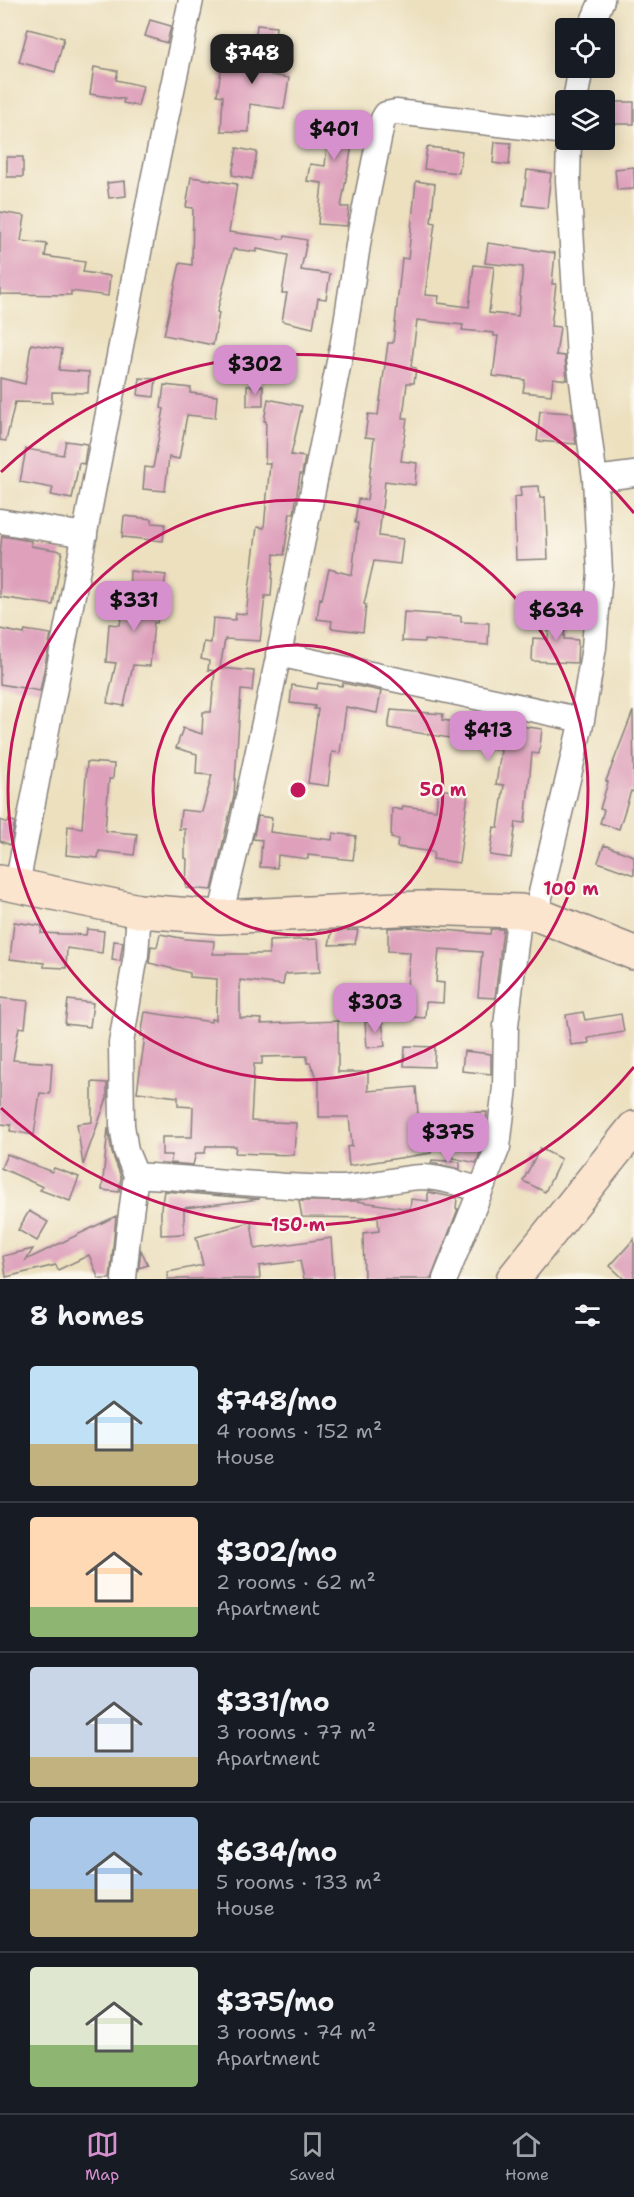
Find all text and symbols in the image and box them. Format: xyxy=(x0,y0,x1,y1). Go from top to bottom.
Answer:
map controls xyxy=(555,18,615,150)
button: locate xyxy=(555,18,615,78)
pin: $748 xyxy=(216,34,288,85)
text: $748 xyxy=(224,40,280,66)
button: layers xyxy=(555,90,615,150)
pin: $401 xyxy=(298,110,370,161)
text: $401 xyxy=(309,116,359,142)
pin: $302 xyxy=(219,345,291,396)
text: $302 xyxy=(228,351,282,377)
pin: $331 xyxy=(98,581,170,632)
text: $331 xyxy=(109,587,159,613)
pin: $634 xyxy=(520,591,592,642)
text: $634 xyxy=(529,597,583,623)
pin: $413 xyxy=(452,711,524,762)
text: $413 xyxy=(463,717,513,743)
text: 50 m xyxy=(420,778,467,802)
centre of rings xyxy=(288,780,308,800)
text: 100 m xyxy=(543,877,599,901)
pin: $303 xyxy=(339,983,411,1034)
text: $303 xyxy=(347,989,403,1015)
pin: $375 xyxy=(412,1113,484,1164)
text: $375 xyxy=(422,1119,474,1145)
text: 150 m xyxy=(271,1213,326,1237)
text: 8 homes xyxy=(30,1298,144,1333)
icon: filters xyxy=(571,1299,604,1332)
text: $748/mo xyxy=(216,1383,337,1418)
icon: home xyxy=(78,1390,150,1462)
text: 4 rooms · 152 m² xyxy=(216,1418,382,1444)
text: House xyxy=(216,1444,275,1470)
text: $302/mo xyxy=(216,1534,338,1569)
icon: home xyxy=(78,1541,150,1613)
text: 2 rooms · 62 m² xyxy=(216,1569,376,1595)
text: Apartment xyxy=(216,1595,320,1621)
text: $331/mo xyxy=(216,1684,330,1719)
icon: home xyxy=(78,1691,150,1763)
text: 3 rooms · 77 m² xyxy=(216,1719,376,1745)
text: Apartment xyxy=(216,1745,320,1771)
text: $634/mo xyxy=(216,1834,337,1869)
icon: home xyxy=(78,1841,150,1913)
text: 5 rooms · 133 m² xyxy=(216,1869,381,1895)
text: House xyxy=(216,1895,275,1921)
text: $375/mo xyxy=(216,1984,334,2019)
icon: home xyxy=(78,1991,150,2063)
text: 3 rooms · 74 m² xyxy=(216,2019,376,2045)
text: Apartment xyxy=(216,2045,320,2071)
tab: Map xyxy=(85,2128,119,2185)
tab: Saved xyxy=(289,2128,335,2185)
tab: Home xyxy=(505,2128,549,2185)

